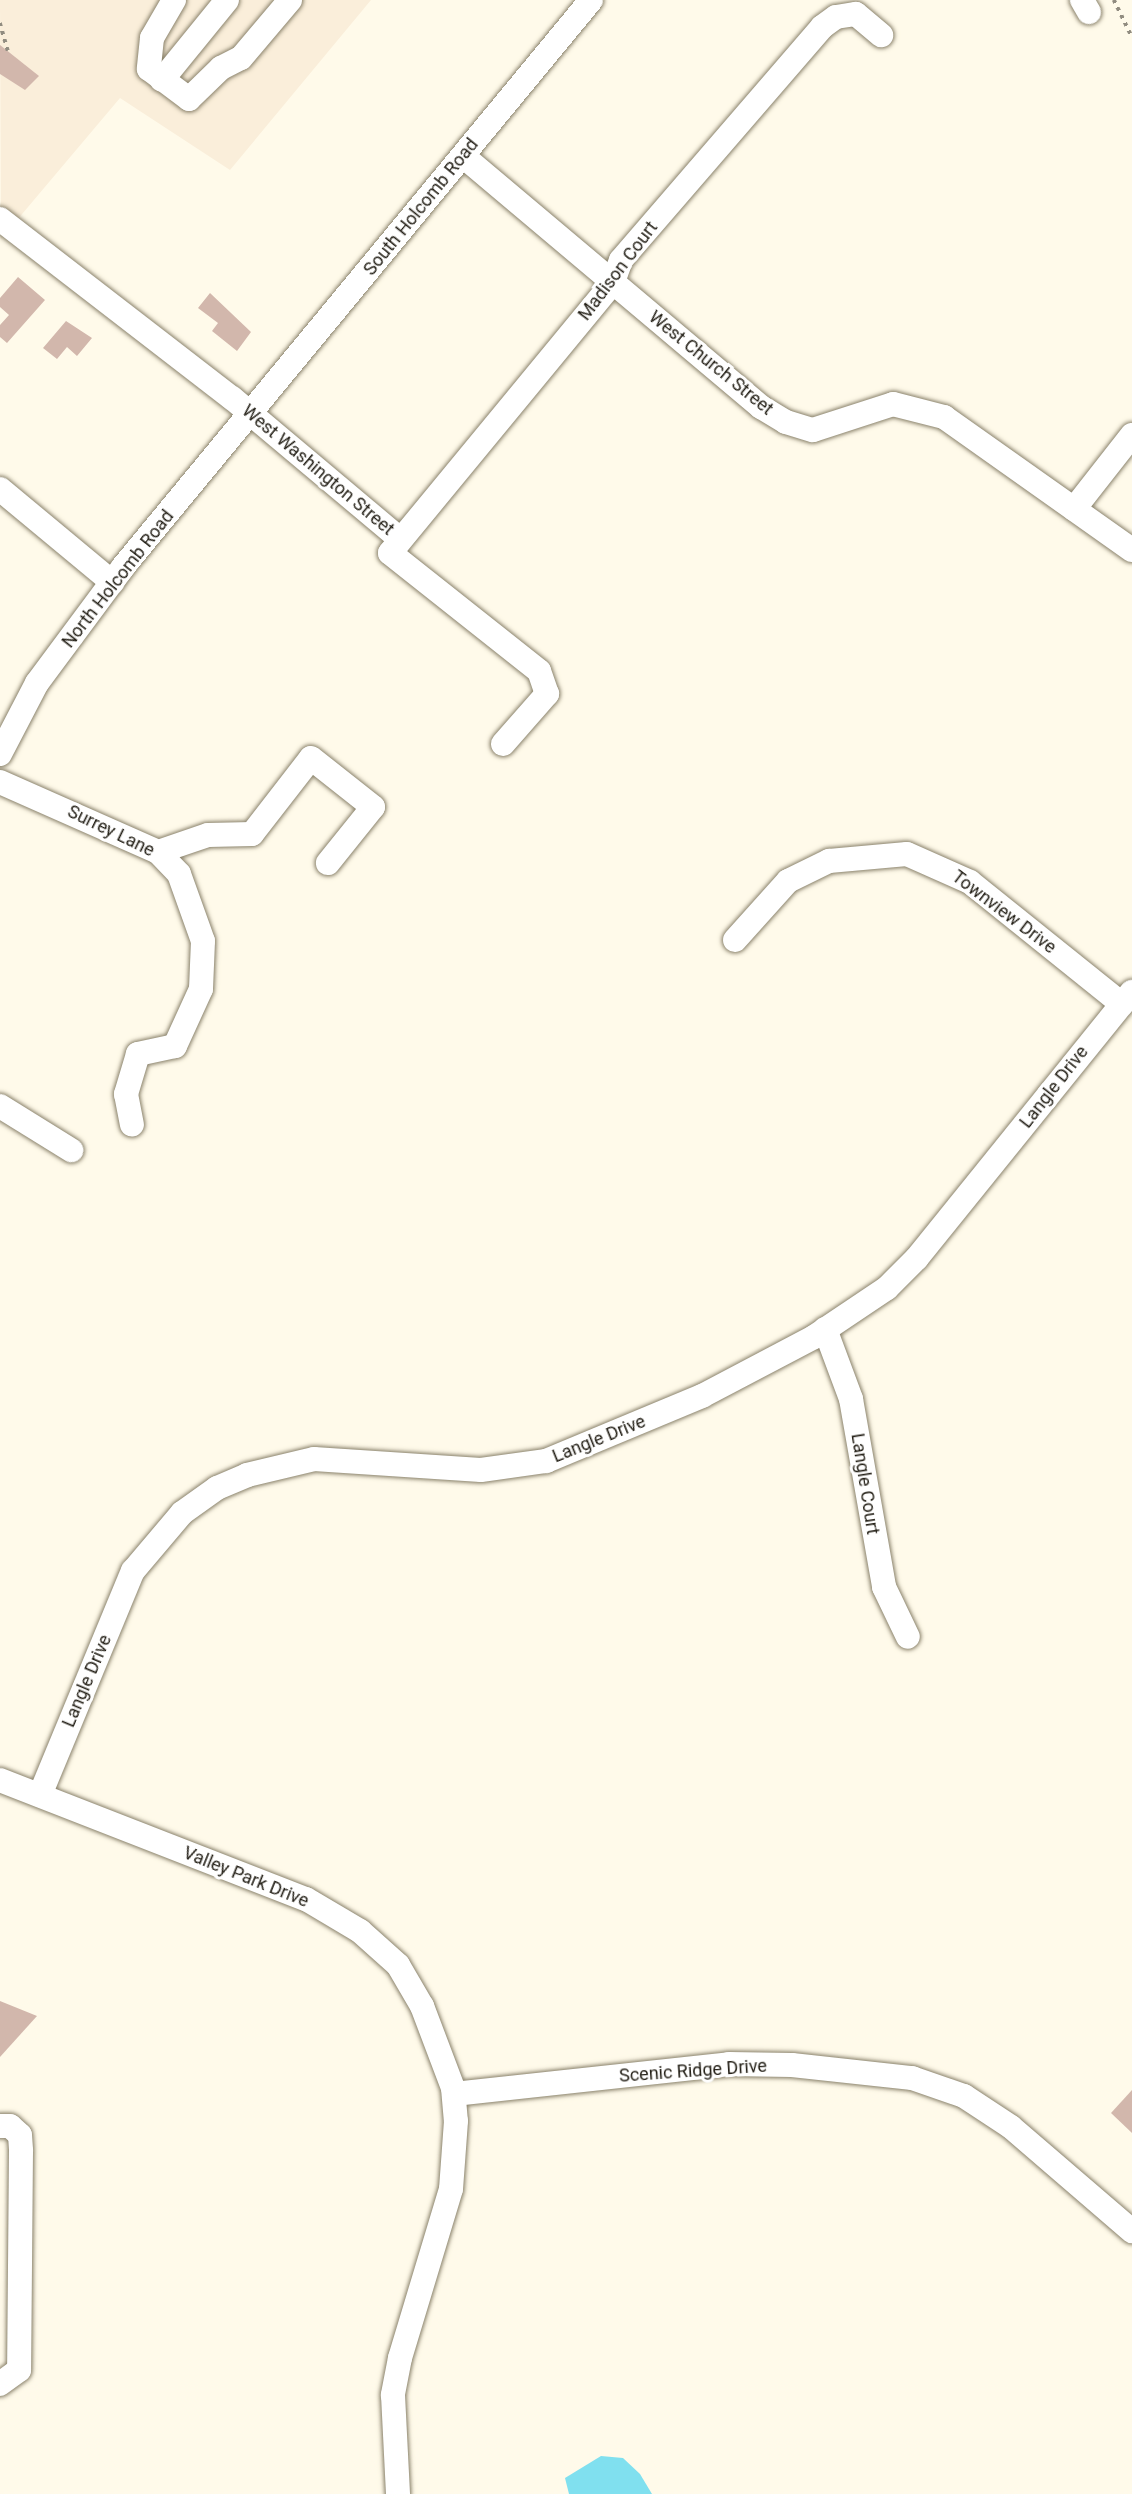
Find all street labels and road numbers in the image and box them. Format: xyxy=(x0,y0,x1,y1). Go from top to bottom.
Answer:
street label: South Holcomb Road xyxy=(359,134,483,280)
street label: Madison Court xyxy=(574,217,662,325)
street label: West Church Street xyxy=(644,306,778,420)
street label: West Washington Street xyxy=(238,400,398,540)
street label: North Holcomb Road xyxy=(58,506,178,652)
street label: Surrey Lane xyxy=(64,801,158,861)
street label: Townview Drive xyxy=(948,866,1060,958)
street label: Langle Drive xyxy=(1015,1042,1093,1132)
street label: Langle Drive xyxy=(549,1411,649,1467)
street label: Langle Court xyxy=(846,1432,884,1536)
street label: Langle Drive xyxy=(58,1632,116,1730)
street label: Valley Park Drive xyxy=(180,1842,312,1912)
street label: Scenic Ridge Drive xyxy=(618,2055,768,2087)

